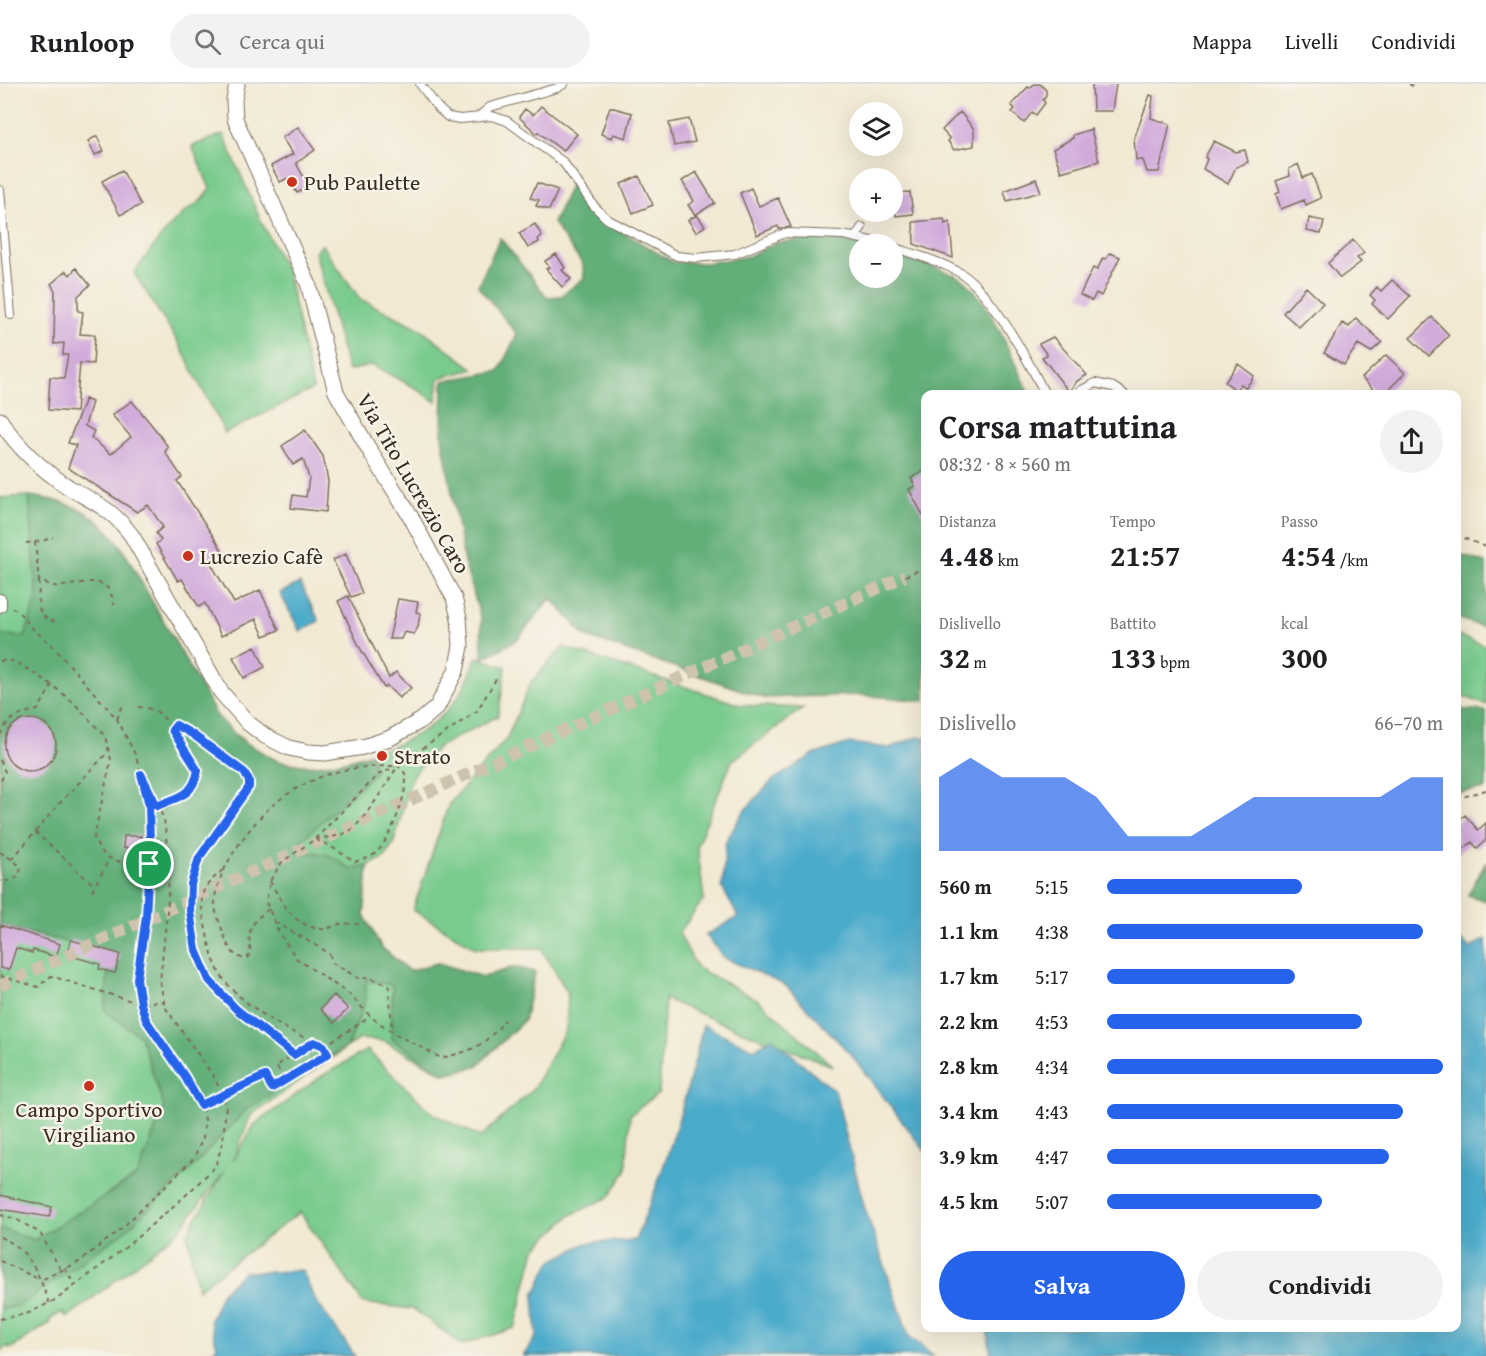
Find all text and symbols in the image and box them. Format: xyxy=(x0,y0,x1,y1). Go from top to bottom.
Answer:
search box xyxy=(170,14,590,68)
text: Runloop xyxy=(30,21,134,62)
icon: search xyxy=(191,25,224,58)
text: Cerca qui xyxy=(239,25,325,57)
text: Mappa xyxy=(1192,26,1252,57)
text: Livelli xyxy=(1285,26,1339,57)
text: Condividi xyxy=(1372,26,1456,57)
map controls xyxy=(849,102,903,288)
button: layers xyxy=(849,102,903,156)
place label: Pub Paulette xyxy=(304,166,420,198)
button: + xyxy=(849,168,903,222)
marker: Pub Paulette xyxy=(285,175,299,189)
button: − xyxy=(849,234,903,288)
street label: Via Tito Lucrezio Caro xyxy=(349,387,479,579)
text: Corsa mattutina xyxy=(939,402,1177,450)
button: share xyxy=(1380,410,1443,473)
text: 08:32 · 8 × 560 m xyxy=(939,449,1071,478)
text: Distanza xyxy=(939,509,996,533)
text: Tempo xyxy=(1110,509,1156,533)
text: Passo xyxy=(1281,509,1318,533)
text: 4.48 xyxy=(939,533,994,577)
text: 21:57 xyxy=(1110,533,1181,577)
text: 4:54 xyxy=(1281,533,1336,577)
place label: Lucrezio Cafè xyxy=(200,540,323,572)
text: km xyxy=(994,548,1019,572)
text: /km xyxy=(1336,548,1368,572)
marker: Lucrezio Cafè xyxy=(181,549,195,563)
text: Dislivello xyxy=(939,611,1001,635)
text: Battito xyxy=(1110,611,1156,635)
text: kcal xyxy=(1281,611,1308,635)
text: 32 xyxy=(939,635,970,679)
text: 133 xyxy=(1110,635,1157,679)
text: 300 xyxy=(1281,635,1328,679)
text: m xyxy=(970,650,987,674)
text: bpm xyxy=(1157,650,1190,674)
text: Dislivello xyxy=(939,708,1016,737)
text: 66–70 m xyxy=(1374,708,1443,737)
place label: Strato xyxy=(394,740,451,772)
marker: Strato xyxy=(375,749,389,763)
pin xyxy=(123,838,174,889)
icon: arrive xyxy=(132,847,165,880)
text: 560 m xyxy=(939,872,992,901)
text: 5:15 xyxy=(1035,872,1069,901)
text: 1.1 km xyxy=(939,917,998,946)
text: 4:38 xyxy=(1035,917,1069,946)
text: 1.7 km xyxy=(939,962,998,991)
text: 5:17 xyxy=(1035,962,1069,991)
text: 2.2 km xyxy=(939,1007,998,1036)
text: 4:53 xyxy=(1035,1007,1069,1036)
text: 2.8 km xyxy=(939,1052,998,1081)
text: 4:34 xyxy=(1035,1052,1069,1081)
marker: Campo Sportivo Virgiliano xyxy=(82,1079,96,1093)
place label: Campo Sportivo Virgiliano xyxy=(16,1093,162,1150)
text: 3.4 km xyxy=(939,1097,998,1126)
text: 4:43 xyxy=(1035,1097,1069,1126)
text: 3.9 km xyxy=(939,1142,998,1171)
text: 4:47 xyxy=(1035,1142,1069,1171)
text: 4.5 km xyxy=(939,1187,998,1216)
text: 5:07 xyxy=(1035,1187,1069,1216)
button: Salva xyxy=(939,1251,1185,1320)
button: Condividi xyxy=(1197,1251,1443,1320)

